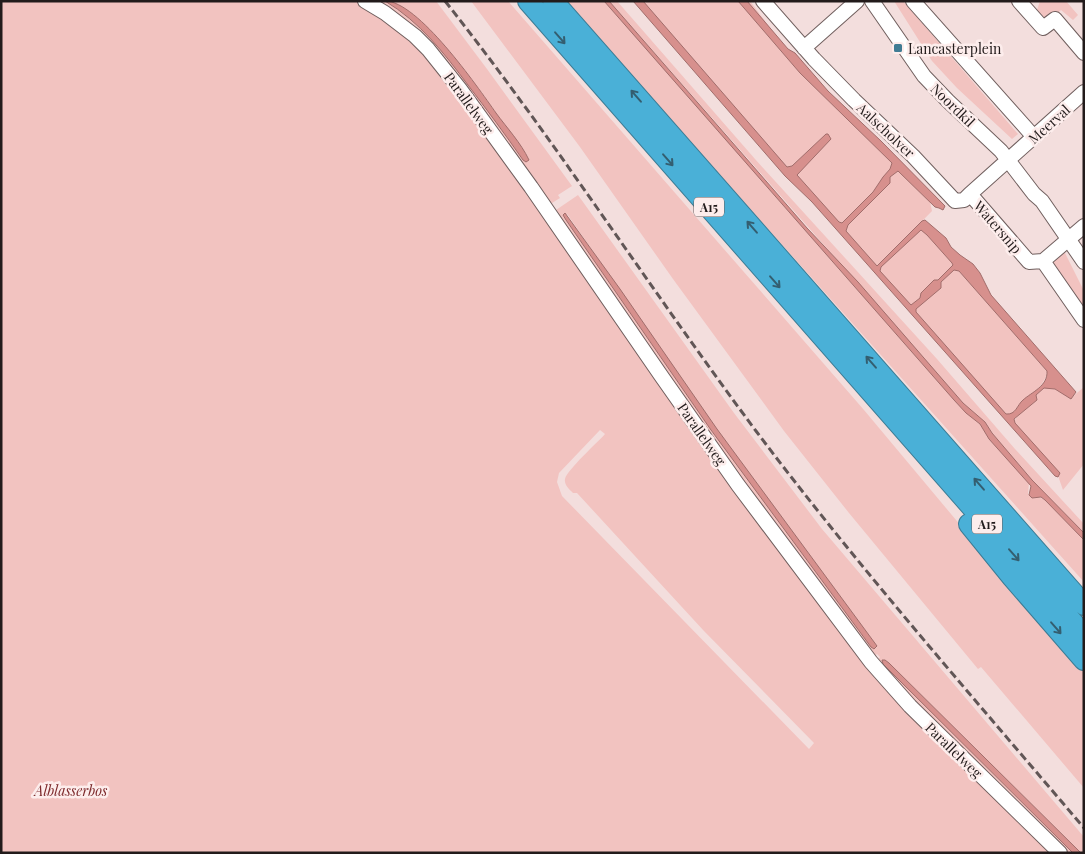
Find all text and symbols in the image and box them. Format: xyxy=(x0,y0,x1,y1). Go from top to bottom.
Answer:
one-way arrow xyxy=(555,31,566,44)
place label: Lancasterplein xyxy=(908,39,1002,58)
marker: Lancasterplein xyxy=(892,42,904,54)
street label: Parallelweg xyxy=(440,68,498,138)
street label: Noordkil xyxy=(927,79,979,131)
one-way arrow xyxy=(630,89,642,102)
street label: Aalscholver xyxy=(852,98,920,162)
street label: Meerval xyxy=(1024,100,1074,148)
one-way arrow xyxy=(662,153,673,166)
street label: Watersnip xyxy=(969,196,1026,257)
road number: A15 xyxy=(694,198,724,216)
one-way arrow xyxy=(747,221,758,234)
one-way arrow xyxy=(769,276,781,289)
one-way arrow xyxy=(866,356,877,369)
street label: Parallelweg xyxy=(673,399,731,470)
one-way arrow xyxy=(973,478,985,491)
road number: A15 xyxy=(972,514,1002,534)
one-way arrow xyxy=(1008,548,1019,561)
one-way arrow xyxy=(1050,621,1062,634)
street label: Parallelweg xyxy=(921,718,987,782)
park label: Alblasserbos xyxy=(33,781,108,800)

